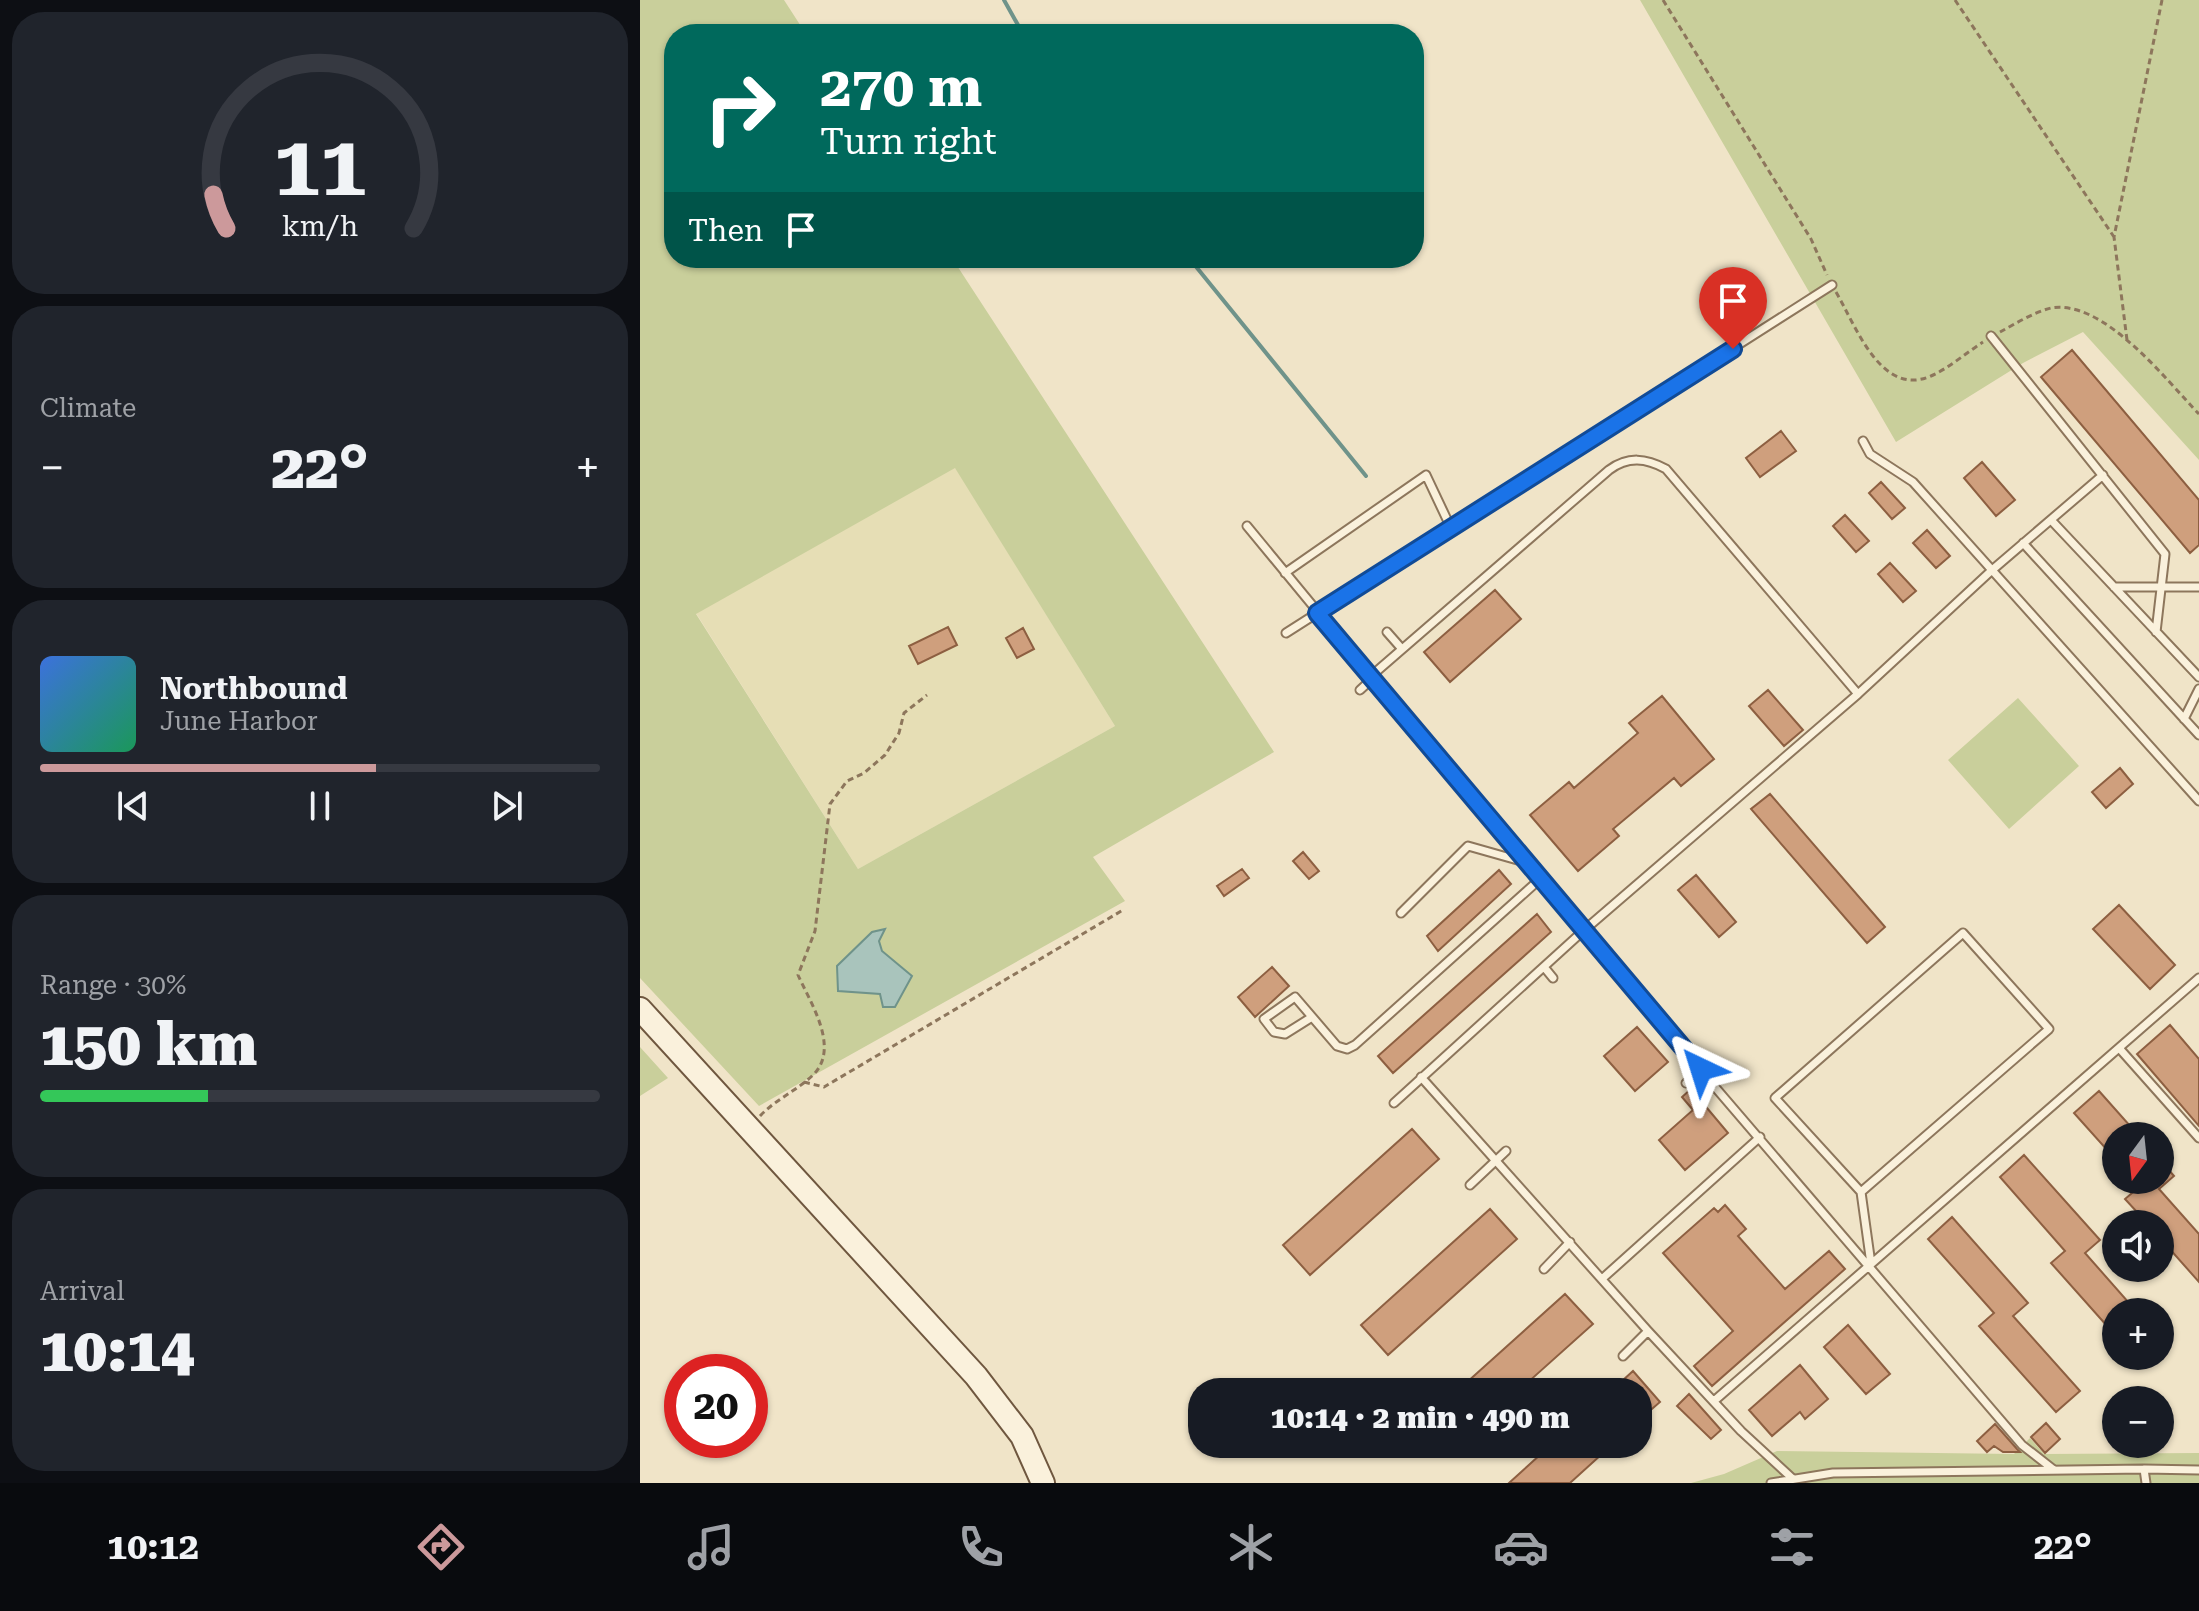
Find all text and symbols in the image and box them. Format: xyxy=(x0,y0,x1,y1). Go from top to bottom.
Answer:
text: 270 m xyxy=(820,54,982,120)
icon: right xyxy=(688,56,792,160)
text: 11 xyxy=(273,118,367,215)
text: Turn right xyxy=(820,121,997,163)
icon: arrive xyxy=(779,208,823,252)
text: km/h xyxy=(282,209,358,243)
text: Then xyxy=(688,213,763,248)
pin xyxy=(1699,267,1767,349)
icon: arrive xyxy=(1711,279,1755,323)
text: Climate xyxy=(40,393,136,423)
text: 22° xyxy=(271,432,369,503)
text: − xyxy=(40,442,65,494)
text: + xyxy=(575,442,600,494)
text: Northbound xyxy=(160,671,348,706)
text: June Harbor xyxy=(160,706,318,736)
icon: previous xyxy=(111,784,155,828)
icon: pause xyxy=(298,784,342,828)
icon: next xyxy=(485,784,529,828)
text: Range · 30% xyxy=(40,970,186,1000)
text: 150 km xyxy=(40,1009,257,1080)
position arrow xyxy=(1659,1027,1743,1111)
north arrow xyxy=(2102,1122,2174,1194)
map controls xyxy=(2102,1122,2174,1458)
button: sound xyxy=(2102,1210,2174,1282)
text: Arrival xyxy=(40,1276,125,1306)
button: + xyxy=(2102,1298,2174,1370)
text: 10:14 xyxy=(40,1315,194,1386)
speed limit sign: 20 xyxy=(664,1354,768,1458)
button: − xyxy=(2102,1386,2174,1458)
text: 10:14 · 2 min · 490 m xyxy=(1270,1400,1570,1435)
icon: directions xyxy=(413,1519,469,1575)
icon: music xyxy=(683,1519,739,1575)
icon: phone xyxy=(953,1519,1009,1575)
icon: climate xyxy=(1223,1519,1279,1575)
icon: car xyxy=(1493,1519,1549,1575)
icon: filters xyxy=(1764,1519,1820,1575)
text: 10:12 xyxy=(107,1526,199,1568)
text: 22° xyxy=(2034,1526,2092,1568)

